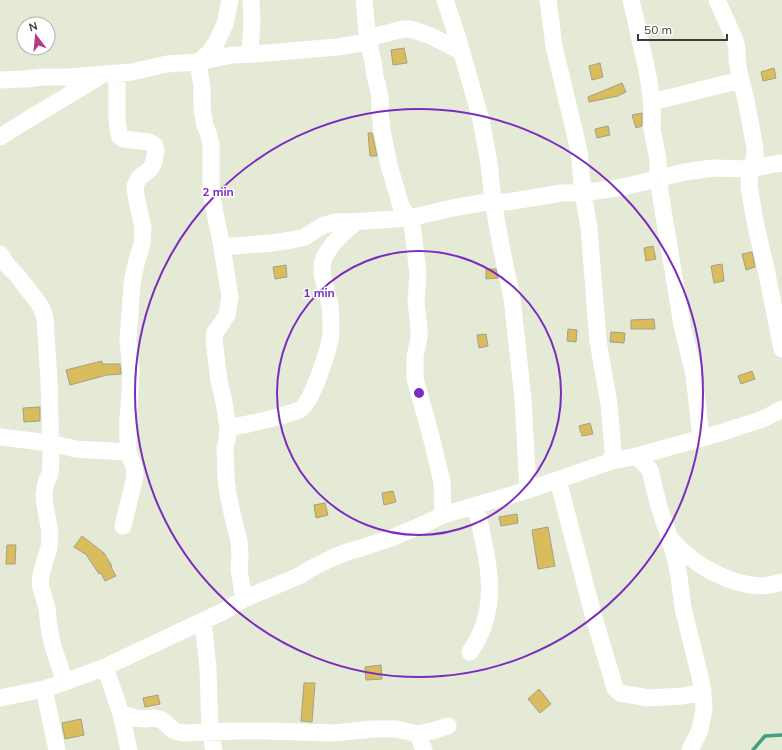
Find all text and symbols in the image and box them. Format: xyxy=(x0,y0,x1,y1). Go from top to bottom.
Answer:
north arrow xyxy=(16,16,56,56)
scale bar xyxy=(638,16,727,42)
text: N xyxy=(27,19,39,34)
text: 50 m xyxy=(644,22,672,37)
text: 2 min xyxy=(202,184,234,199)
text: 1 min xyxy=(303,285,335,300)
centre of rings xyxy=(412,386,426,400)

